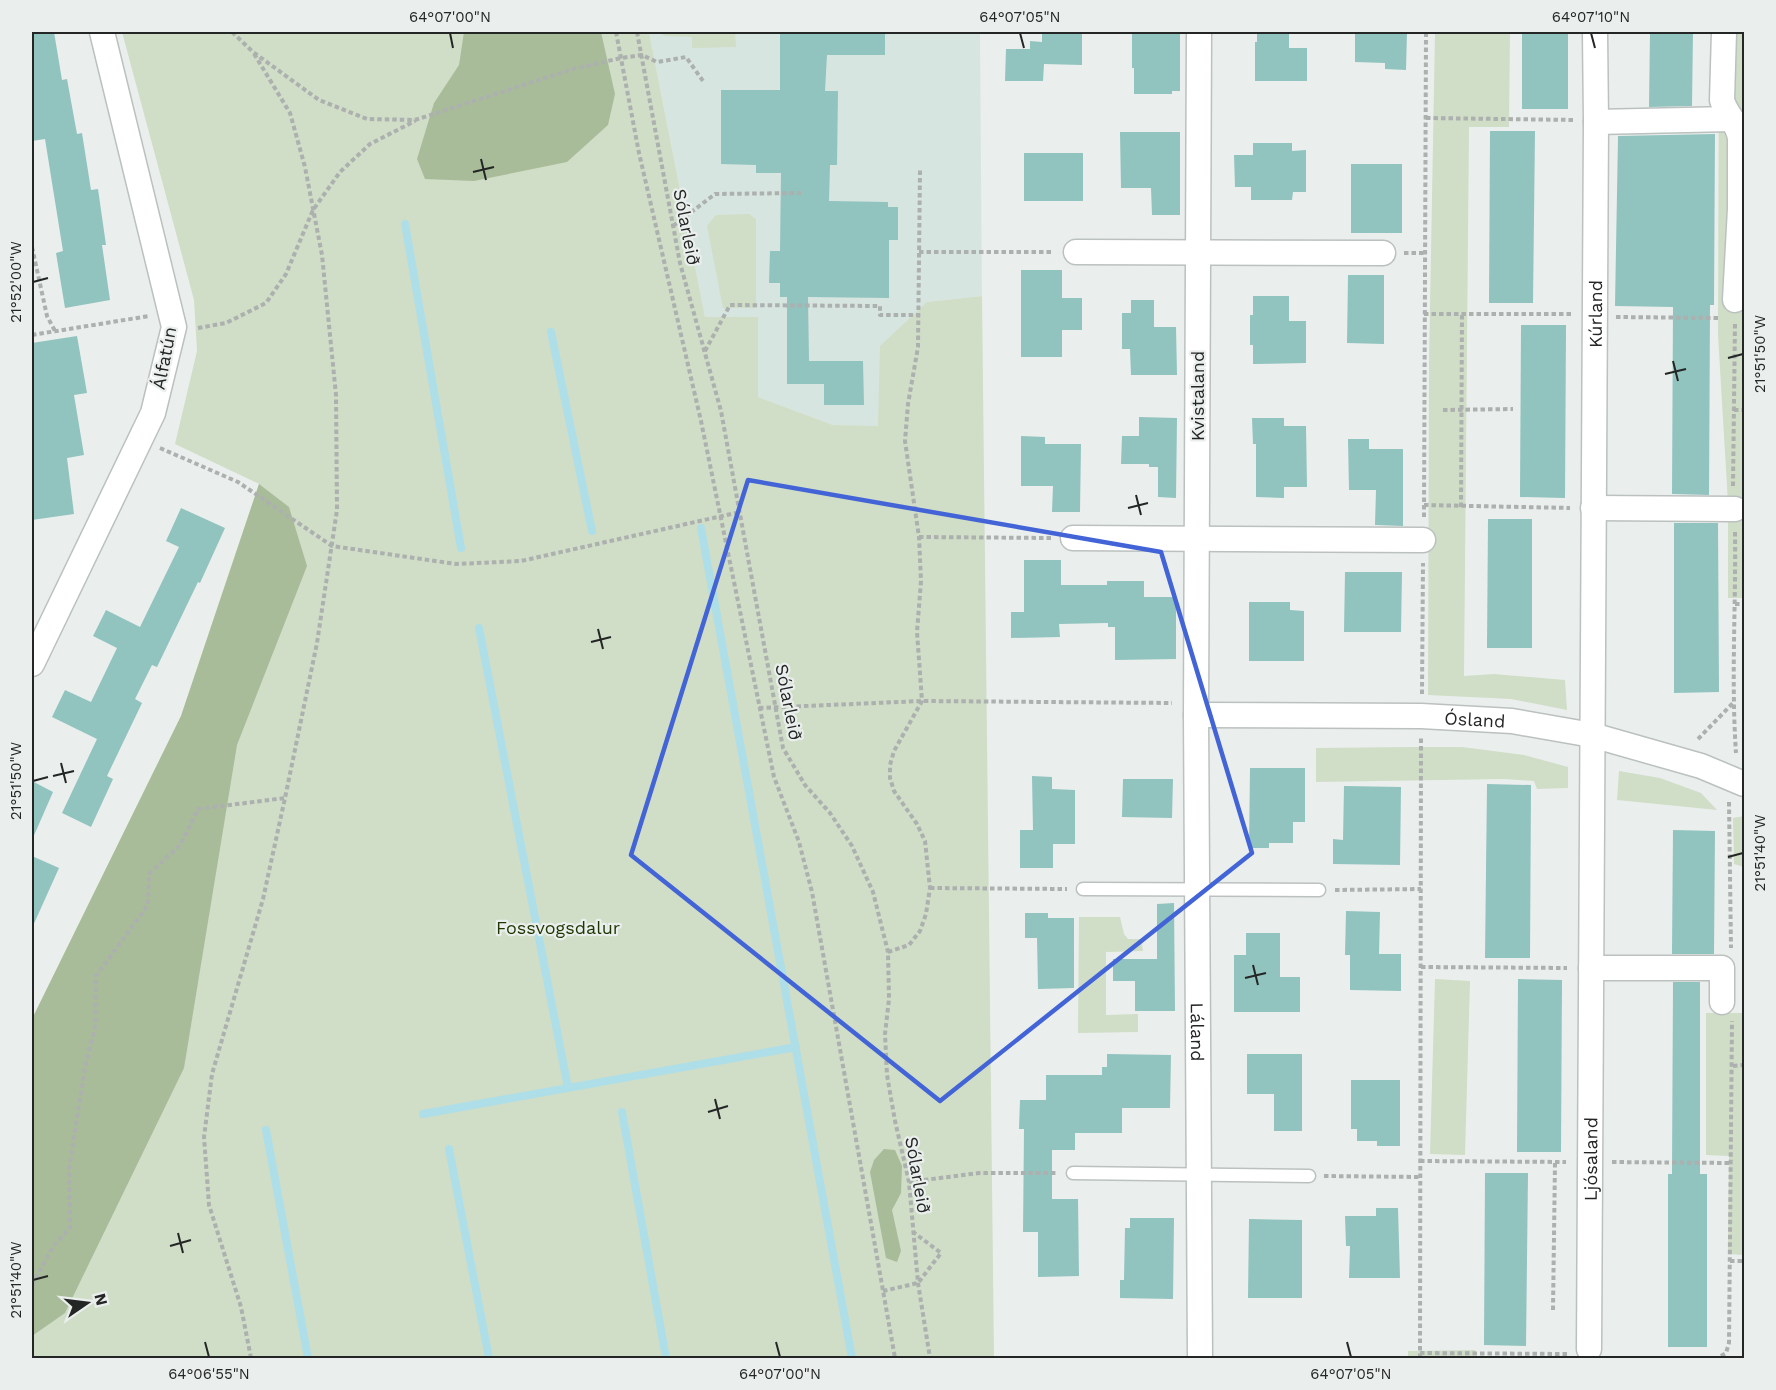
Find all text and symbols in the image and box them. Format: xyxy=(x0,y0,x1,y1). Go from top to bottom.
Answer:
text: 64°07'00"N xyxy=(409,8,491,26)
text: 64°07'05"N xyxy=(979,8,1061,26)
text: 64°07'10"N xyxy=(1552,8,1630,26)
street label: Sólarleið xyxy=(669,187,705,267)
text: 21°52'00"W xyxy=(7,241,25,323)
street label: Kúrland xyxy=(1584,280,1606,348)
text: 21°51'50"W xyxy=(1751,315,1769,393)
street label: Álfatún xyxy=(148,325,180,391)
street label: Kvistaland xyxy=(1187,351,1208,441)
street label: Sólarleið xyxy=(771,662,807,742)
street label: Ósland xyxy=(1444,707,1506,731)
text: 21°51'50"W xyxy=(7,742,25,820)
text: 21°51'40"W xyxy=(1751,814,1769,892)
park label: Fossvogsdalur xyxy=(496,917,620,938)
street label: Láland xyxy=(1187,1002,1209,1062)
street label: Ljósaland xyxy=(1579,1117,1601,1201)
street label: Sólarleið xyxy=(901,1135,935,1215)
text: 21°51'40"W xyxy=(7,1241,25,1319)
north arrow xyxy=(57,1273,117,1333)
text: N xyxy=(90,1291,112,1308)
text: 64°06'55"N xyxy=(168,1365,250,1383)
text: 64°07'00"N xyxy=(739,1365,821,1383)
text: 64°07'05"N xyxy=(1310,1365,1392,1383)

